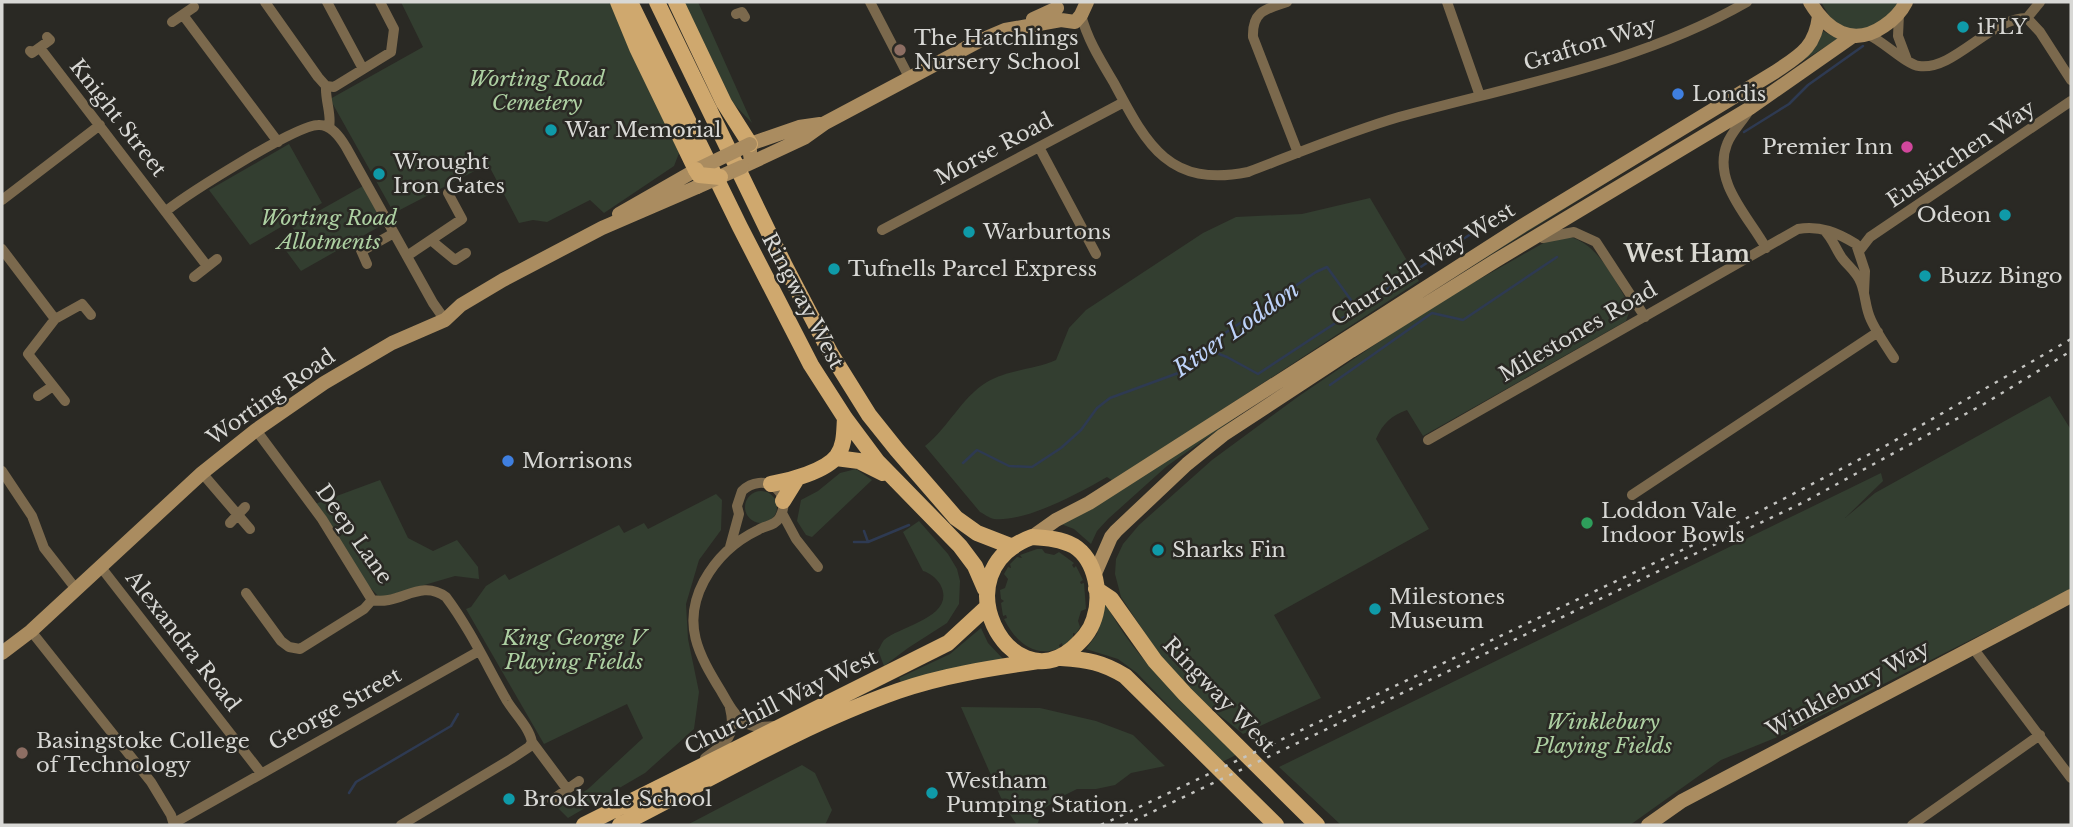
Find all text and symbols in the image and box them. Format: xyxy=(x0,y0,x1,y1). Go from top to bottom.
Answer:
street label: Grafton Way xyxy=(1521,11,1660,77)
place label: iFLY xyxy=(1977,14,2028,40)
marker: iFLY xyxy=(1955,19,1971,35)
place label: The Hatchlings Nursery School xyxy=(914,25,1081,75)
marker: The Hatchlings Nursery School xyxy=(892,42,908,58)
street label: Knight Street xyxy=(64,54,172,182)
park label: Worting Road Cemetery xyxy=(469,66,606,116)
place label: Londis xyxy=(1692,81,1766,107)
marker: Londis xyxy=(1670,86,1686,102)
street label: Euskirchen Way xyxy=(1882,94,2041,213)
street label: Morse Road xyxy=(931,107,1057,191)
place label: War Memorial xyxy=(564,117,721,143)
marker: War Memorial xyxy=(543,122,559,138)
place label: Premier Inn xyxy=(1762,134,1893,160)
marker: Premier Inn xyxy=(1899,139,1915,155)
place label: Wrought Iron Gates xyxy=(392,149,505,199)
marker: Wrought Iron Gates xyxy=(371,166,387,182)
street label: Churchill Way West xyxy=(1326,197,1520,331)
place label: Odeon xyxy=(1917,202,1991,228)
park label: Worting Road Allotments xyxy=(261,205,398,255)
marker: Odeon xyxy=(1997,207,2013,223)
place label: Warburtons xyxy=(982,219,1111,245)
marker: Warburtons xyxy=(961,224,977,240)
street label: Ringway West xyxy=(756,229,850,373)
district label: West Ham xyxy=(1623,240,1751,268)
place label: Tufnells Parcel Express xyxy=(848,256,1097,282)
marker: Tufnells Parcel Express xyxy=(826,261,842,277)
place label: Buzz Bingo xyxy=(1939,263,2062,289)
marker: Buzz Bingo xyxy=(1917,268,1933,284)
water label: River Loddon xyxy=(1167,275,1304,383)
street label: Milestones Road xyxy=(1494,276,1662,388)
street label: Worting Road xyxy=(201,343,340,451)
place label: Morrisons xyxy=(522,448,633,474)
marker: Morrisons xyxy=(500,453,516,469)
street label: Deep Lane xyxy=(310,479,398,589)
place label: Loddon Vale Indoor Bowls xyxy=(1601,498,1745,548)
marker: Loddon Vale Indoor Bowls xyxy=(1579,515,1595,531)
place label: Sharks Fin xyxy=(1172,537,1286,563)
marker: Sharks Fin xyxy=(1150,542,1166,558)
street label: Alexandra Road xyxy=(119,565,246,717)
place label: Milestones Museum xyxy=(1389,584,1505,634)
marker: Milestones Museum xyxy=(1367,601,1383,617)
park label: King George V Playing Fields xyxy=(501,625,649,675)
street label: Ringway West xyxy=(1157,632,1281,758)
street label: Winklebury Way xyxy=(1761,635,1935,743)
street label: Churchill Way West xyxy=(680,644,882,760)
street label: George Street xyxy=(264,662,406,756)
park label: Winklebury Playing Fields xyxy=(1533,709,1672,759)
place label: Basingstoke College of Technology xyxy=(36,728,250,778)
marker: Basingstoke College of Technology xyxy=(14,745,30,761)
place label: Westham Pumping Station xyxy=(945,768,1128,818)
marker: Westham Pumping Station xyxy=(924,785,940,801)
place label: Brookvale School xyxy=(523,786,712,812)
marker: Brookvale School xyxy=(501,791,517,807)

